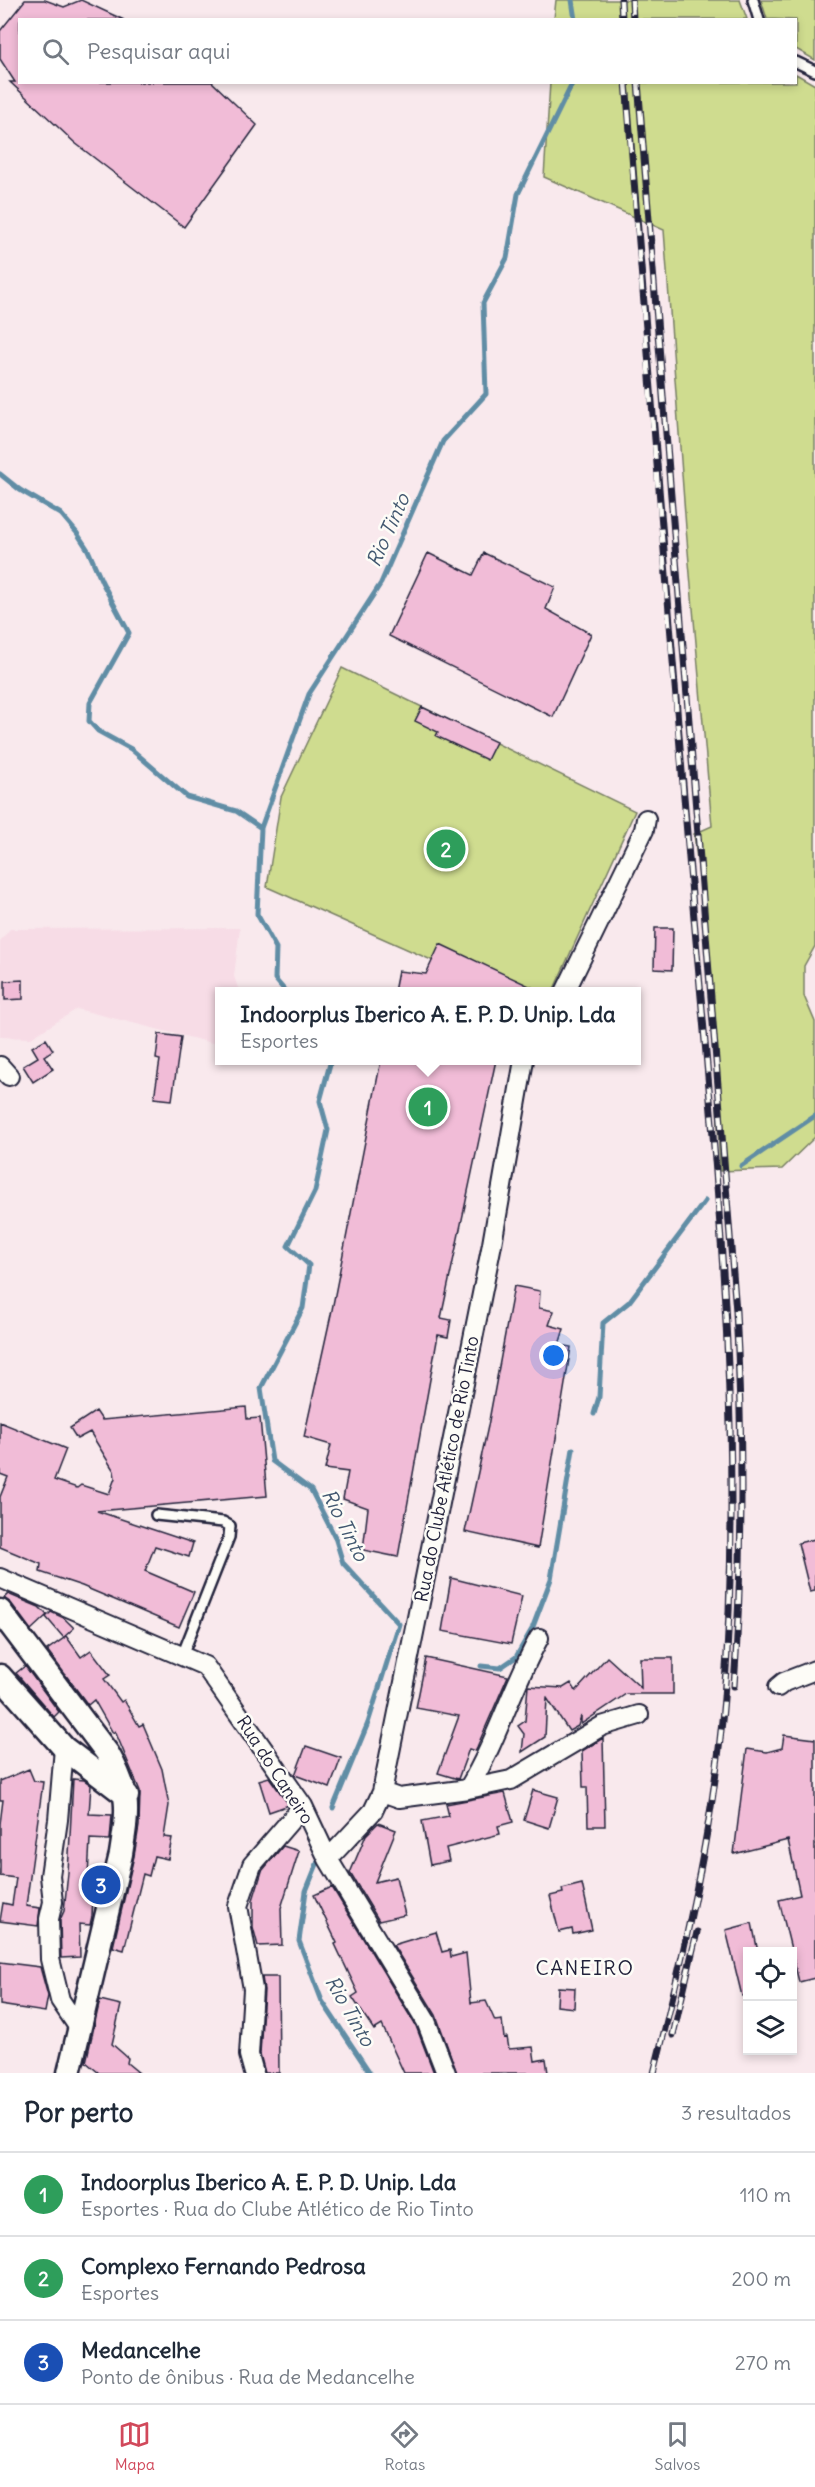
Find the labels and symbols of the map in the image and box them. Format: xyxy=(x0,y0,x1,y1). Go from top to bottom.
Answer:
water label: Rio Tinto xyxy=(360,488,415,570)
pin: 2 xyxy=(426,826,466,872)
pin: 1 xyxy=(408,1084,448,1130)
street label: Rua do Clube Atlético de Rio Tinto xyxy=(409,1334,484,1604)
your location xyxy=(539,1341,568,1370)
water label: Rio Tinto xyxy=(317,1485,375,1567)
street label: Rua do Caneiro xyxy=(232,1711,319,1828)
pin: 3 xyxy=(82,1862,120,1908)
district label: CANEIRO xyxy=(536,1955,634,1980)
water label: Rio Tinto xyxy=(320,1971,382,2052)

